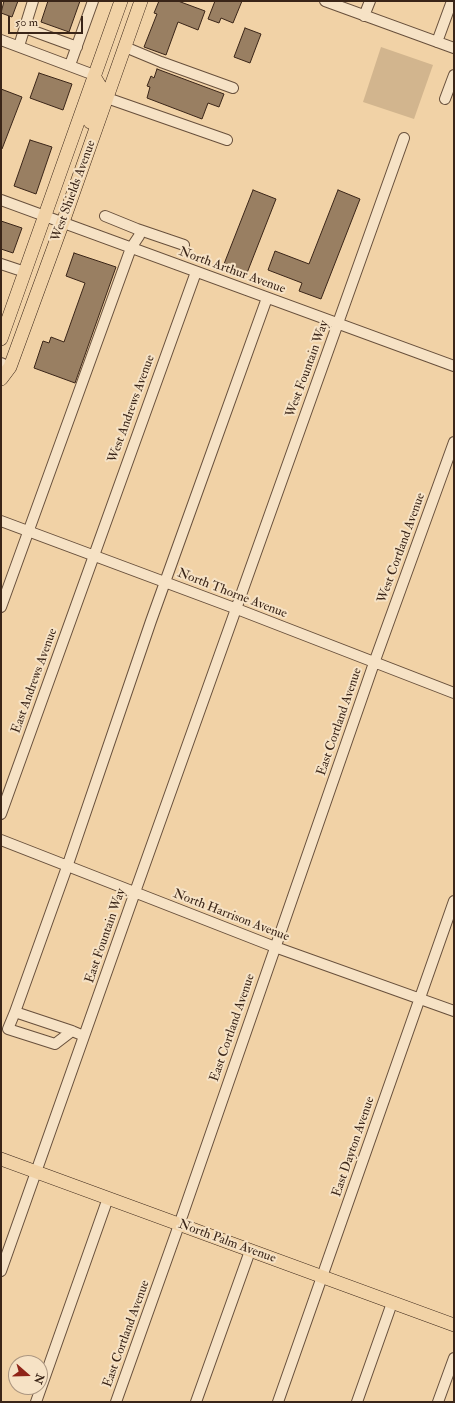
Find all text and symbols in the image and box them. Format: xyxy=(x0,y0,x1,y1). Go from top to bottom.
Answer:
scale bar xyxy=(10,8,85,34)
text: 50 m xyxy=(15,15,38,30)
street label: West Shields Avenue xyxy=(48,138,100,244)
street label: North Arthur Avenue xyxy=(177,244,287,298)
street label: West Fountain Way xyxy=(283,318,333,420)
street label: West Andrews Avenue xyxy=(105,353,159,465)
street label: West Cortland Avenue xyxy=(375,491,429,605)
street label: North Thorne Avenue xyxy=(175,566,289,622)
street label: East Andrews Avenue xyxy=(9,626,61,736)
street label: East Cortland Avenue xyxy=(314,666,366,778)
street label: East Fountain Way xyxy=(83,887,129,985)
street label: North Harrison Avenue xyxy=(171,887,291,945)
street label: East Cortland Avenue xyxy=(207,972,259,1084)
street label: East Dayton Avenue xyxy=(330,1095,378,1199)
street label: North Palm Avenue xyxy=(176,1217,278,1267)
street label: East Cortland Avenue xyxy=(100,1278,154,1390)
north arrow xyxy=(8,1355,48,1395)
text: N xyxy=(31,1372,47,1386)

